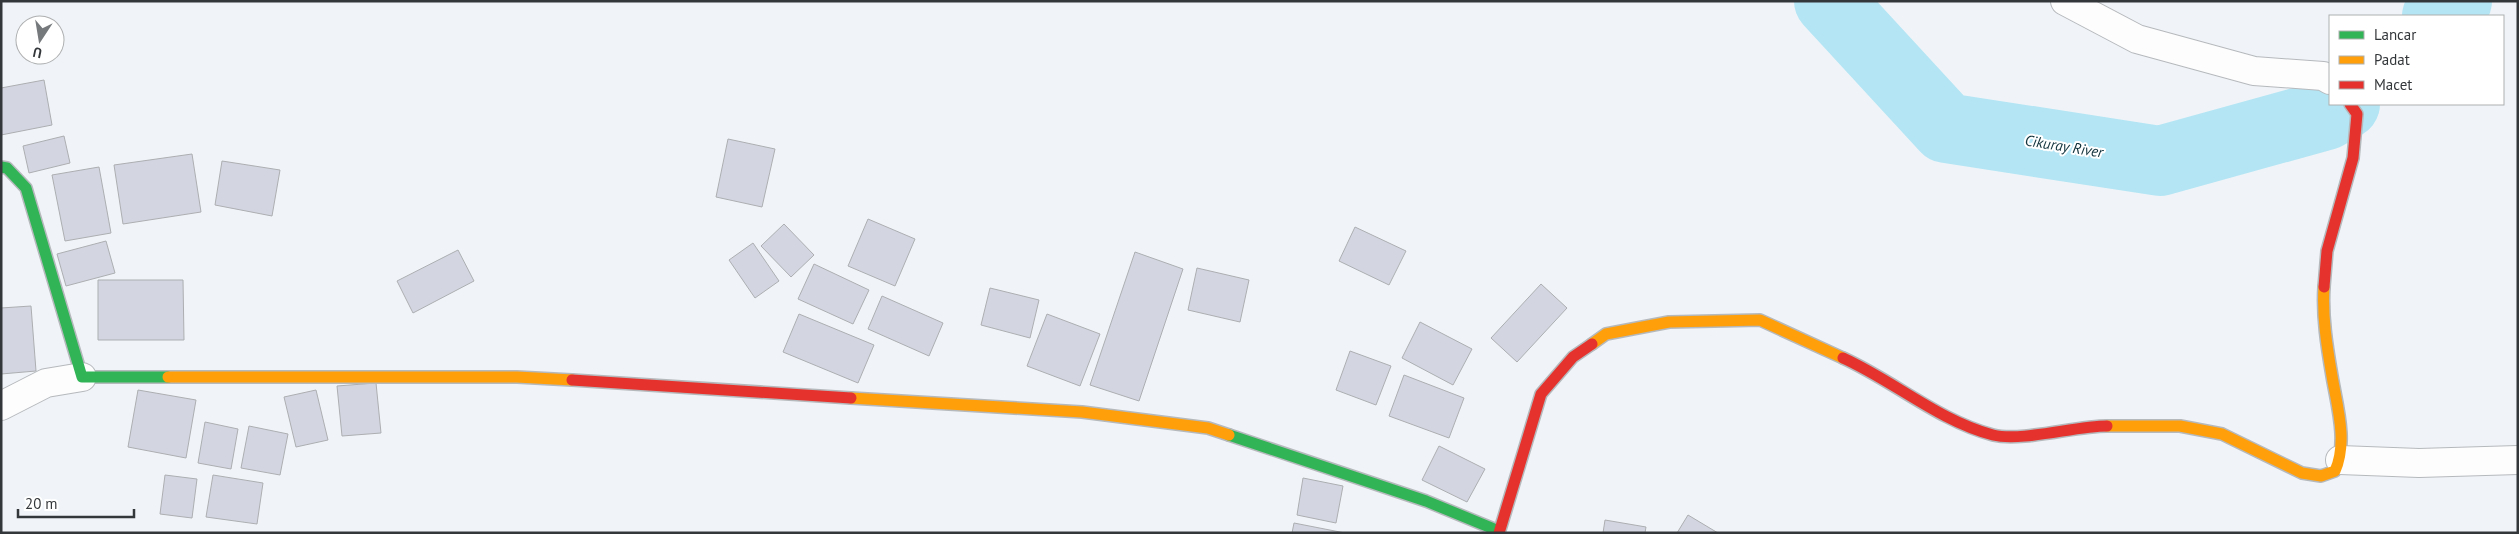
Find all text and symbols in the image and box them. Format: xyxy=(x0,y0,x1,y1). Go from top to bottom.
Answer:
north arrow xyxy=(15,15,65,65)
legend xyxy=(2329,15,2504,105)
text: Lancar xyxy=(2374,25,2416,44)
text: U xyxy=(31,43,43,62)
text: Padat xyxy=(2374,50,2410,69)
text: Macet xyxy=(2374,75,2412,94)
water label: Cikuray River xyxy=(2024,130,2106,162)
scale bar xyxy=(18,486,134,518)
text: 20 m xyxy=(25,494,58,513)

